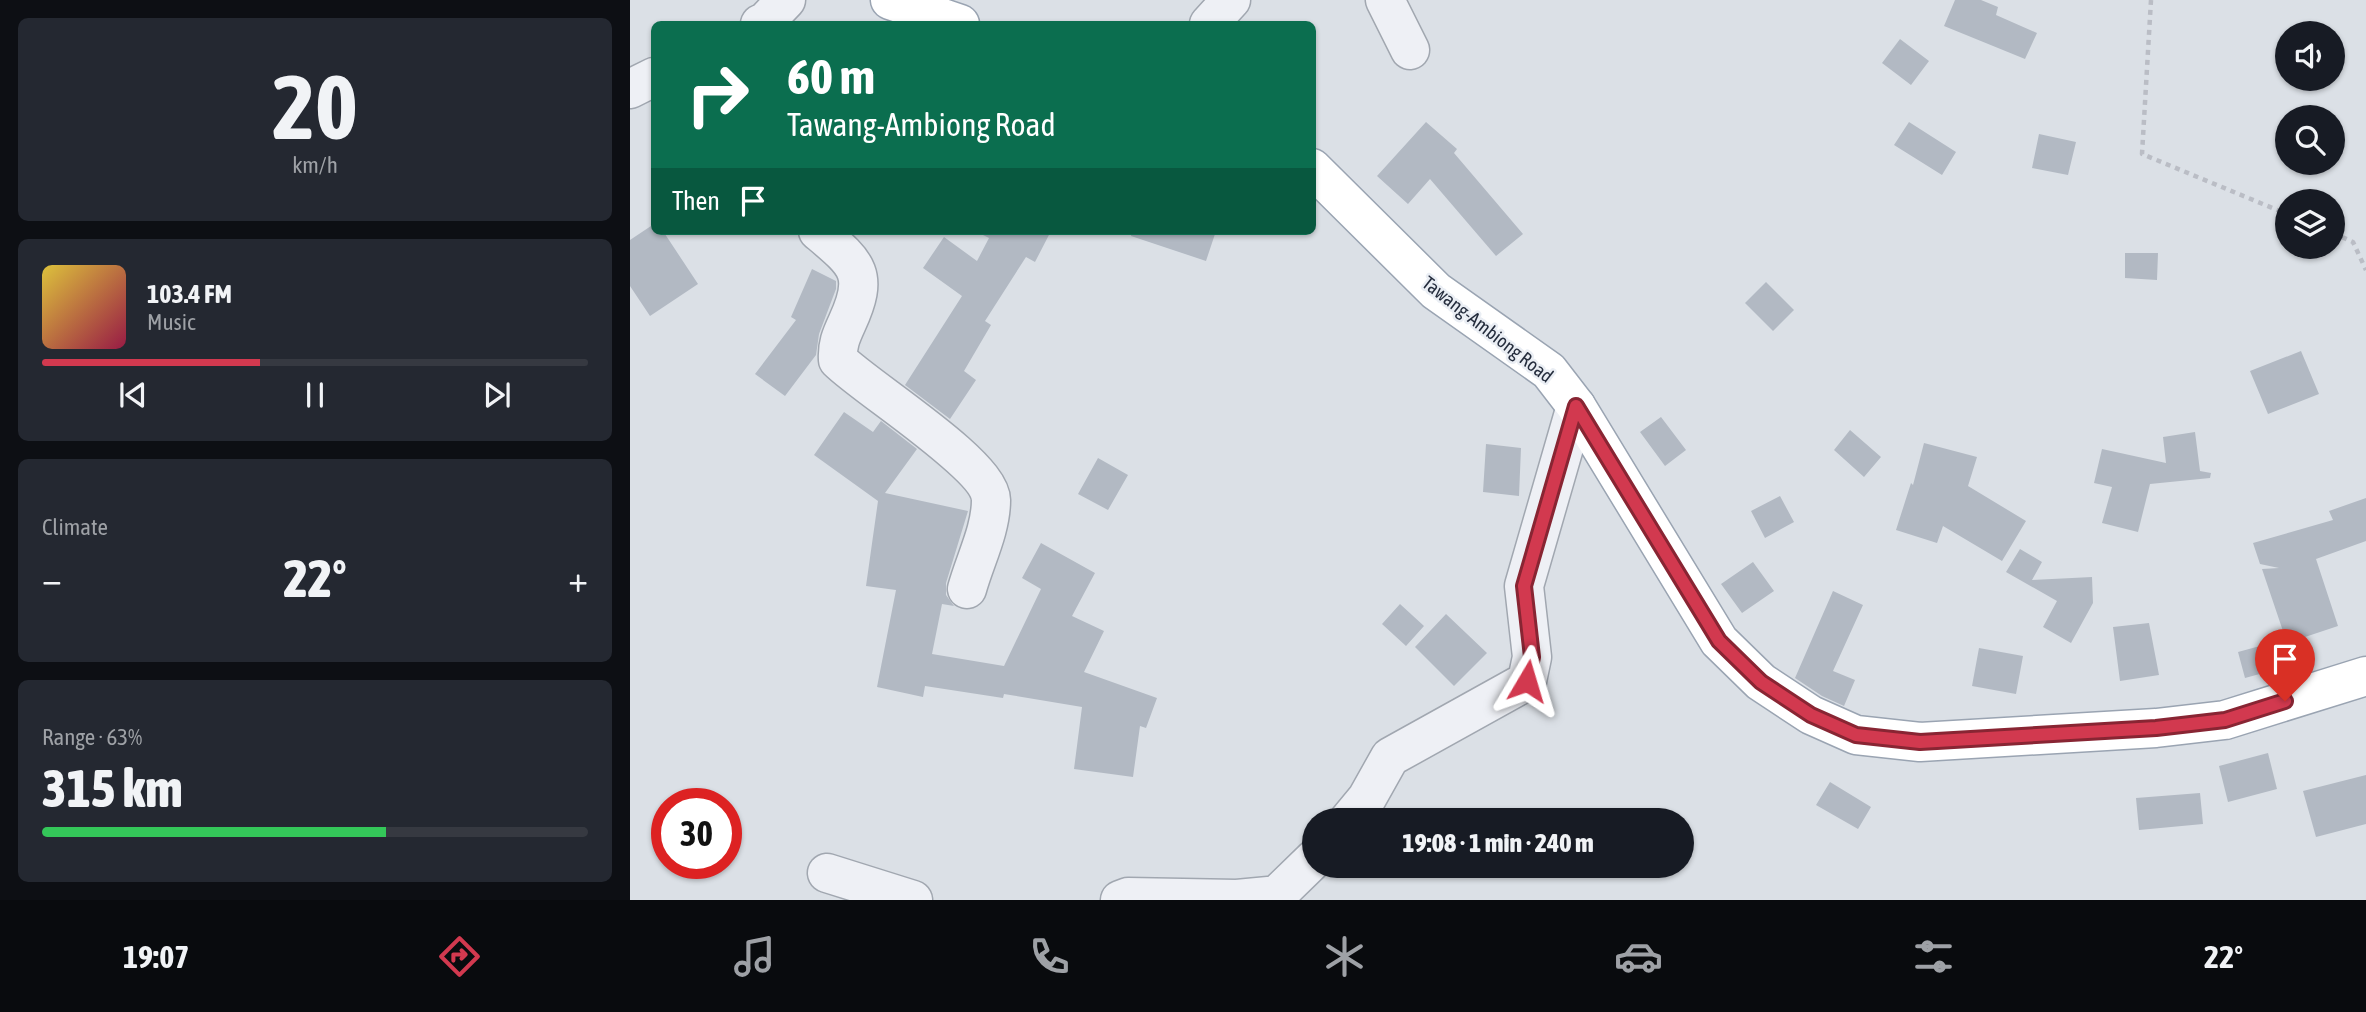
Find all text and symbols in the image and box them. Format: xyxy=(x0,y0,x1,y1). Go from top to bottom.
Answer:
map controls xyxy=(2275,21,2345,259)
button: sound xyxy=(2275,21,2345,91)
text: 60 m xyxy=(787,48,875,104)
icon: right xyxy=(672,49,763,140)
text: 20 xyxy=(272,54,358,158)
button: search xyxy=(2275,105,2345,175)
text: Tawang-Ambiong Road xyxy=(787,106,1056,143)
text: km/h xyxy=(292,152,338,178)
icon: arrive xyxy=(734,182,772,220)
text: Then xyxy=(672,186,720,216)
button: layers xyxy=(2275,189,2345,259)
street label: Tawang-Ambiong Road xyxy=(1418,271,1558,387)
text: 103.4 FM xyxy=(147,279,232,309)
text: Music xyxy=(147,309,195,335)
icon: previous xyxy=(114,376,152,414)
icon: pause xyxy=(296,376,334,414)
icon: next xyxy=(478,376,516,414)
text: Climate xyxy=(42,514,108,540)
text: 22° xyxy=(283,548,347,608)
text: − xyxy=(42,557,62,600)
text: + xyxy=(568,557,588,600)
pin xyxy=(2255,629,2315,701)
icon: arrive xyxy=(2266,640,2304,678)
position arrow xyxy=(1490,644,1564,718)
text: Range · 63% xyxy=(42,724,142,750)
text: 315 km xyxy=(42,758,183,818)
speed limit sign: 30 xyxy=(651,788,742,879)
text: 19:08 · 1 min · 240 m xyxy=(1402,828,1594,858)
icon: directions xyxy=(435,932,484,981)
icon: music xyxy=(730,932,779,981)
icon: phone xyxy=(1025,932,1074,981)
icon: climate xyxy=(1320,932,1369,981)
icon: car xyxy=(1614,932,1663,981)
icon: filters xyxy=(1909,932,1958,981)
text: 19:07 xyxy=(123,938,189,975)
text: 22° xyxy=(2204,938,2243,975)

